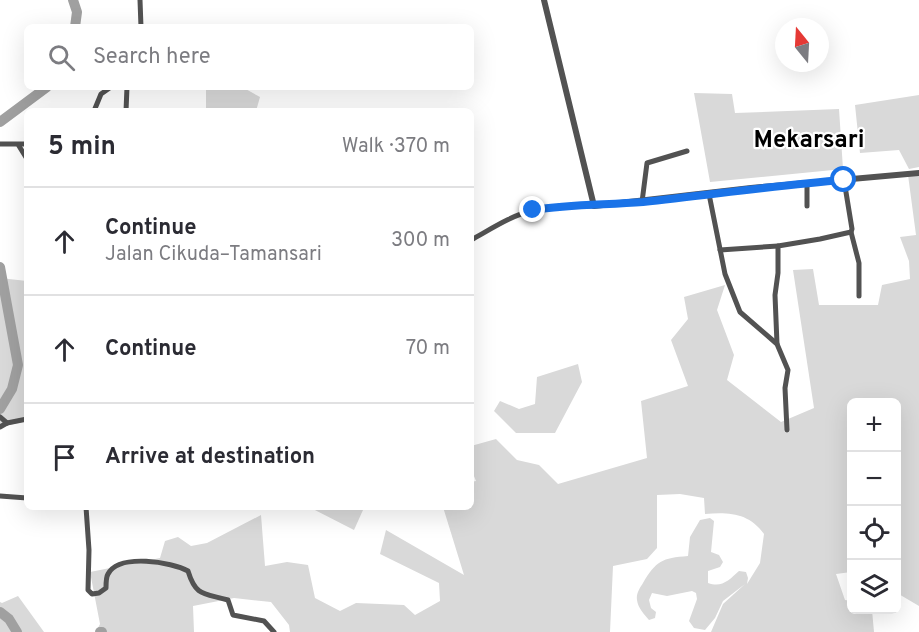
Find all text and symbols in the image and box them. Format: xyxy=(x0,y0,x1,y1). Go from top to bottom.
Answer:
north arrow xyxy=(775,18,829,72)
search box xyxy=(24,24,474,90)
icon: search xyxy=(45,41,78,74)
text: Search here xyxy=(93,44,211,71)
district label: Mekarsari xyxy=(754,126,864,156)
text: 5 min xyxy=(48,131,116,164)
text: Walk · 370 m xyxy=(342,134,450,160)
route start xyxy=(830,166,856,192)
route end xyxy=(519,196,545,222)
text: Continue xyxy=(105,215,196,242)
icon: ahead xyxy=(48,225,81,258)
text: 300 m xyxy=(391,228,450,254)
text: Jalan Cikuda–Tamansari xyxy=(105,242,322,268)
icon: ahead xyxy=(48,333,81,366)
text: Continue xyxy=(105,336,196,363)
text: 70 m xyxy=(406,336,450,362)
map controls xyxy=(847,398,901,614)
button: + xyxy=(847,398,901,452)
icon: arrive xyxy=(48,441,81,474)
text: Arrive at destination xyxy=(105,444,315,471)
button: − xyxy=(847,452,901,506)
button: locate xyxy=(847,506,901,560)
button: layers xyxy=(847,560,901,614)

